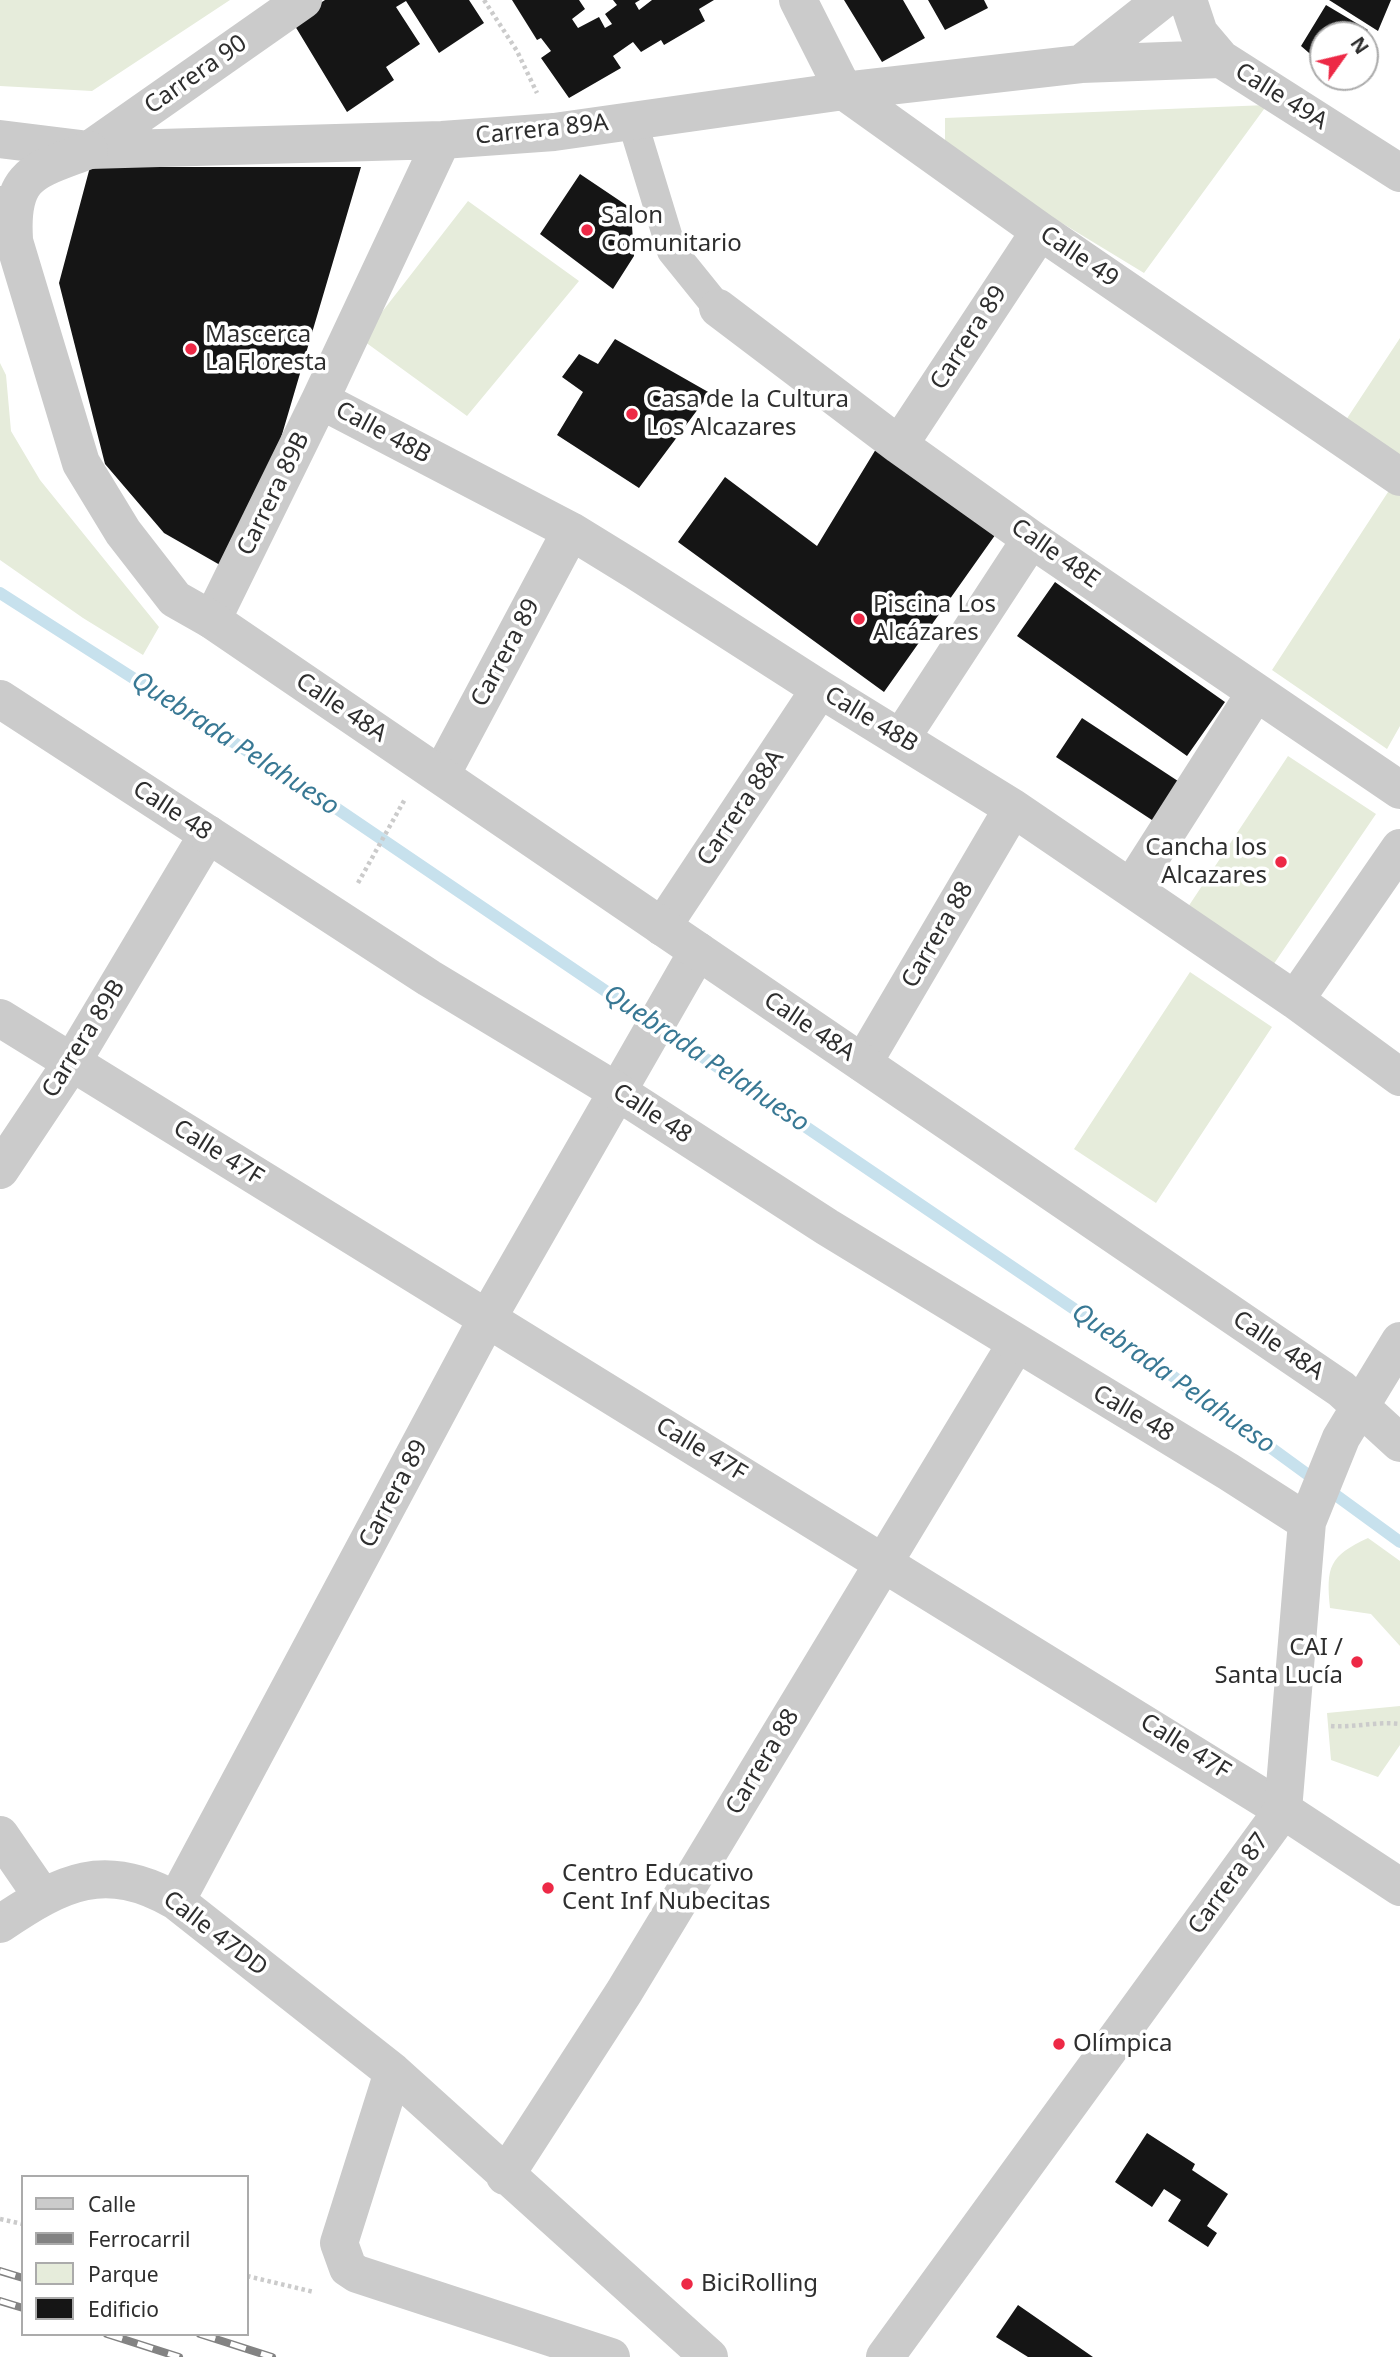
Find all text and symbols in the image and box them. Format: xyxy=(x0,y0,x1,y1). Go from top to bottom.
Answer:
north arrow xyxy=(1309,21,1379,91)
street label: Carrera 90 xyxy=(139,29,253,121)
text: N xyxy=(1345,32,1375,59)
street label: Calle 49A xyxy=(1229,57,1333,137)
street label: Carrera 89A xyxy=(474,109,610,151)
place label: Salon Comunitario xyxy=(601,202,742,258)
street label: Calle 49 xyxy=(1034,220,1124,294)
marker: Salon Comunitario xyxy=(579,222,595,238)
street label: Carrera 89 xyxy=(925,281,1013,395)
place label: Mascerca La Floresta xyxy=(205,321,327,377)
marker: Mascerca La Floresta xyxy=(183,341,199,357)
place label: Casa de la Cultura Los Alcazares xyxy=(646,386,849,442)
street label: Calle 48B xyxy=(330,396,436,470)
marker: Casa de la Cultura Los Alcazares xyxy=(624,406,640,422)
street label: Carrera 89B xyxy=(232,428,316,560)
street label: Calle 48E xyxy=(1005,513,1105,595)
place label: Piscina Los Alcázares xyxy=(873,591,996,647)
street label: Carrera 89 xyxy=(466,594,546,712)
marker: Piscina Los Alcázares xyxy=(851,611,867,627)
water label: Quebrada Pelahueso xyxy=(125,665,345,823)
street label: Calle 48A xyxy=(290,667,392,749)
street label: Calle 48B xyxy=(819,681,923,759)
street label: Carrera 88A xyxy=(692,745,790,871)
street label: Calle 48 xyxy=(127,775,217,847)
place label: Cancha los Alcazares xyxy=(1145,834,1267,890)
marker: Cancha los Alcazares xyxy=(1273,854,1289,870)
street label: Carrera 88 xyxy=(896,877,980,993)
street label: Carrera 89B xyxy=(36,975,132,1103)
water label: Quebrada Pelahueso xyxy=(597,979,815,1139)
street label: Calle 48A xyxy=(758,986,860,1068)
street label: Calle 48 xyxy=(607,1078,697,1150)
street label: Calle 47F xyxy=(168,1114,268,1192)
water label: Quebrada Pelahueso xyxy=(1065,1297,1281,1461)
street label: Calle 48A xyxy=(1227,1305,1329,1387)
street label: Calle 48 xyxy=(1088,1379,1178,1449)
street label: Calle 47F xyxy=(650,1412,752,1488)
street label: Carrera 89 xyxy=(354,1435,434,1553)
place label: CAI / Santa Lucía xyxy=(1215,1634,1343,1690)
marker: CAI / Santa Lucía xyxy=(1349,1654,1365,1670)
street label: Carrera 88 xyxy=(720,1704,806,1820)
street label: Calle 47F xyxy=(1135,1708,1235,1786)
street label: Carrera 87 xyxy=(1183,1828,1275,1940)
place label: Centro Educativo Cent Inf Nubecitas xyxy=(562,1860,771,1916)
marker: Centro Educativo Cent Inf Nubecitas xyxy=(540,1880,556,1896)
street label: Calle 47DD xyxy=(157,1885,273,1983)
place label: Olímpica xyxy=(1073,2030,1173,2058)
marker: Olímpica xyxy=(1051,2036,1067,2052)
legend xyxy=(21,2175,248,2336)
text: Calle xyxy=(88,2190,136,2218)
text: Ferrocarril xyxy=(88,2225,190,2253)
text: Parque xyxy=(88,2260,158,2288)
place label: BiciRolling xyxy=(701,2270,818,2298)
marker: BiciRolling xyxy=(679,2276,695,2292)
text: Edificio xyxy=(88,2295,159,2323)

